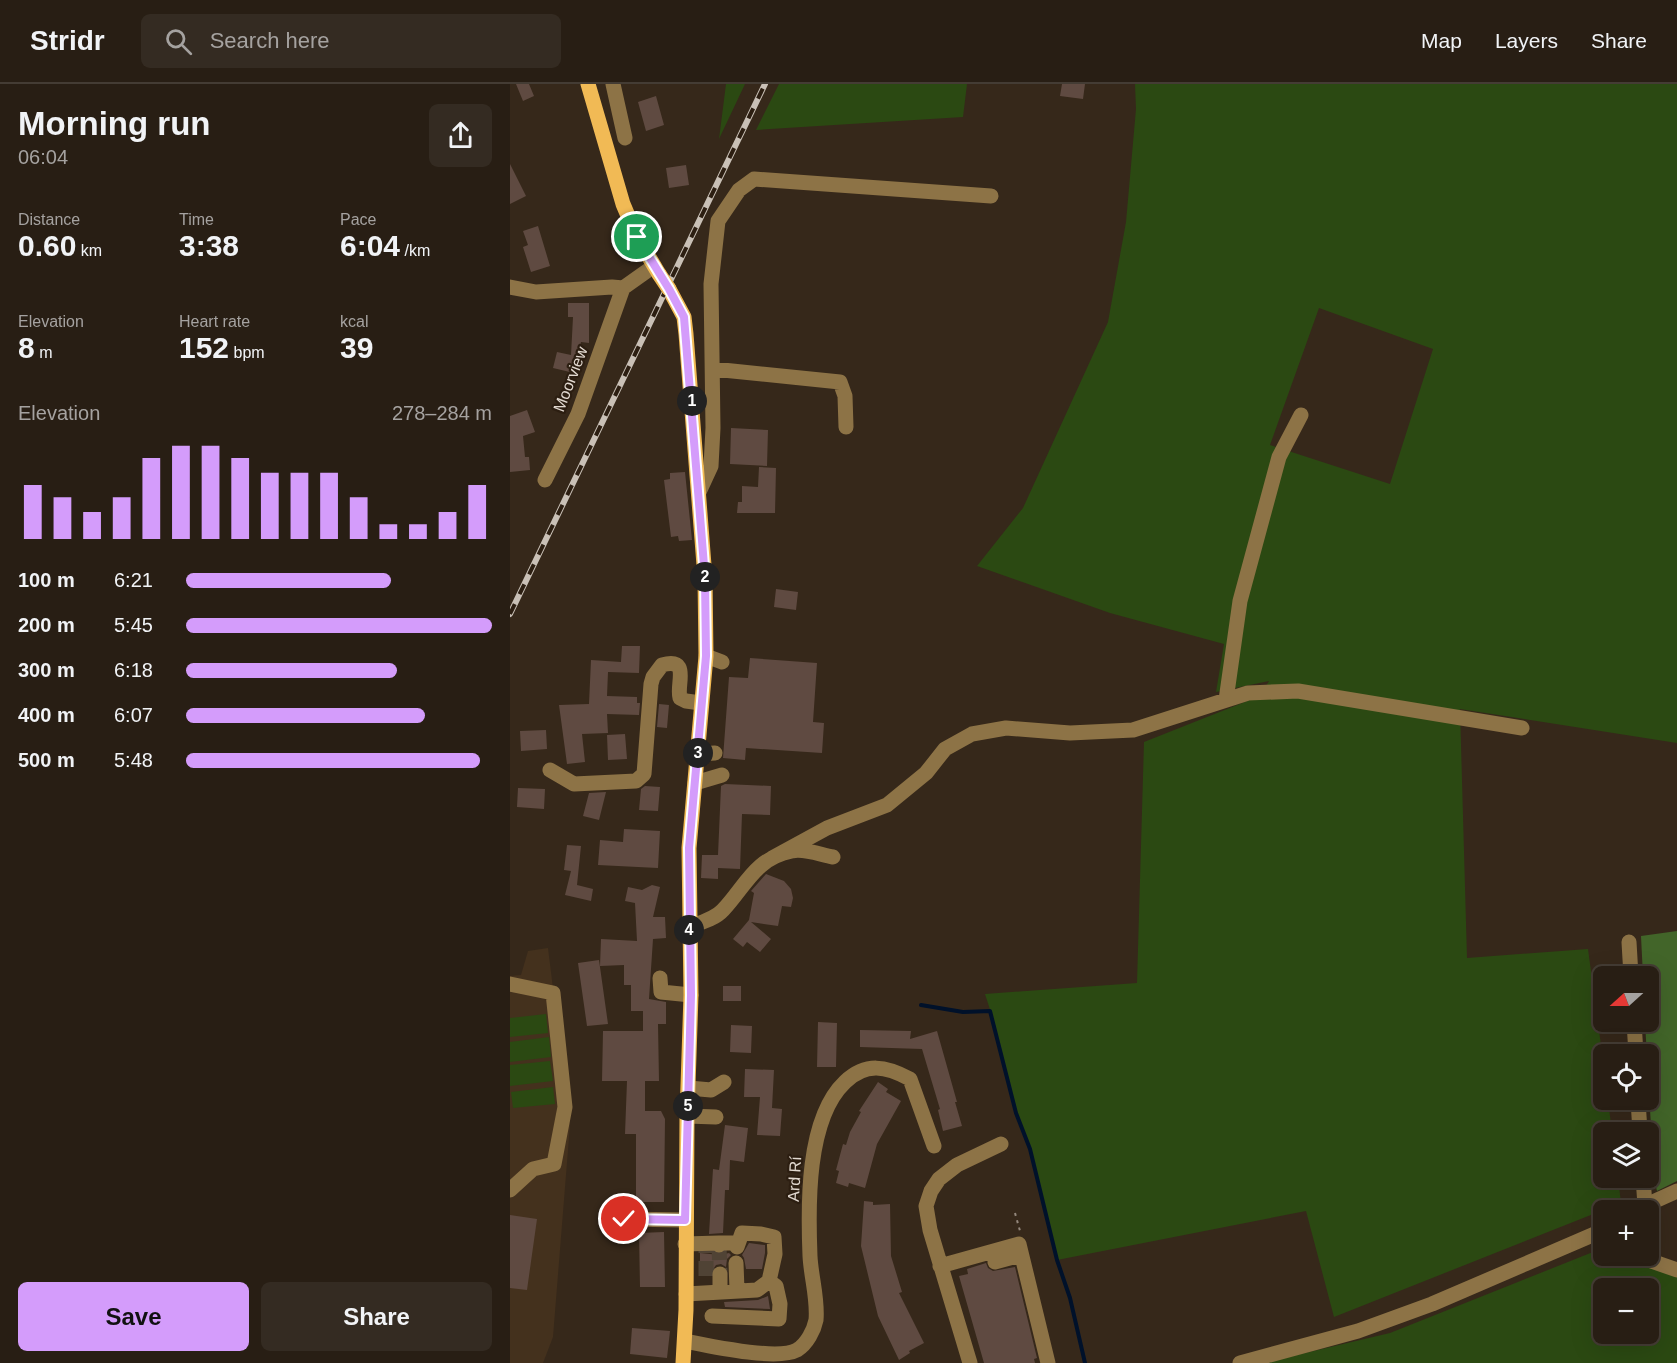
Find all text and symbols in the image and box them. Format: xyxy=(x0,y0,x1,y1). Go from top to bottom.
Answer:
search box xyxy=(141,14,561,68)
text: Stridr xyxy=(30,25,105,56)
icon: search xyxy=(162,25,195,58)
text: Search here xyxy=(210,28,330,53)
text: Map xyxy=(1421,29,1462,52)
text: Layers xyxy=(1495,29,1558,52)
text: Share xyxy=(1591,29,1647,52)
button: share xyxy=(429,104,492,167)
text: Morning run xyxy=(18,105,210,142)
text: 06:04 xyxy=(18,146,68,168)
text: Distance xyxy=(18,211,80,228)
text: Time xyxy=(179,211,214,228)
text: Pace xyxy=(340,211,376,228)
pin xyxy=(611,211,662,262)
icon: arrive xyxy=(620,220,653,253)
text: 0.60 xyxy=(18,229,76,262)
text: 3:38 xyxy=(179,229,239,262)
text: 6:04 xyxy=(340,229,400,262)
text: km xyxy=(76,242,102,259)
text: /km xyxy=(400,242,430,259)
text: Elevation xyxy=(18,313,84,330)
text: Heart rate xyxy=(179,313,250,330)
text: kcal xyxy=(340,313,368,330)
text: 8 xyxy=(18,331,35,364)
text: 152 xyxy=(179,331,229,364)
text: 39 xyxy=(340,331,373,364)
text: m xyxy=(35,344,52,361)
text: bpm xyxy=(229,344,265,361)
street label: Moorview xyxy=(550,344,591,414)
pin: 1 xyxy=(677,386,707,416)
text: 1 xyxy=(688,392,696,409)
text: Elevation xyxy=(18,402,100,424)
text: 278–284 m xyxy=(392,402,492,424)
pin: 2 xyxy=(690,562,720,592)
text: 2 xyxy=(701,568,709,585)
text: 100 m xyxy=(18,569,75,591)
text: 6:21 xyxy=(114,569,153,591)
text: 200 m xyxy=(18,614,75,636)
text: 5:45 xyxy=(114,614,153,636)
text: 300 m xyxy=(18,659,75,681)
text: 6:18 xyxy=(114,659,153,681)
text: 400 m xyxy=(18,704,75,726)
text: 6:07 xyxy=(114,704,153,726)
pin: 3 xyxy=(683,738,713,768)
text: 3 xyxy=(694,744,702,761)
text: 500 m xyxy=(18,749,75,771)
text: 5:48 xyxy=(114,749,153,771)
pin: 4 xyxy=(674,915,704,945)
text: 4 xyxy=(685,921,693,938)
north arrow xyxy=(1593,966,1659,1032)
map controls xyxy=(1593,966,1659,1344)
button: locate xyxy=(1593,1044,1659,1110)
pin: 5 xyxy=(673,1091,703,1121)
text: 5 xyxy=(684,1097,692,1114)
button: layers xyxy=(1593,1122,1659,1188)
street label: Ard Rí xyxy=(785,1155,804,1202)
pin xyxy=(598,1193,649,1244)
button: + xyxy=(1593,1200,1659,1266)
icon: check xyxy=(607,1202,640,1235)
button: − xyxy=(1593,1278,1659,1344)
button: Save xyxy=(18,1282,249,1351)
button: Share xyxy=(261,1282,492,1351)

